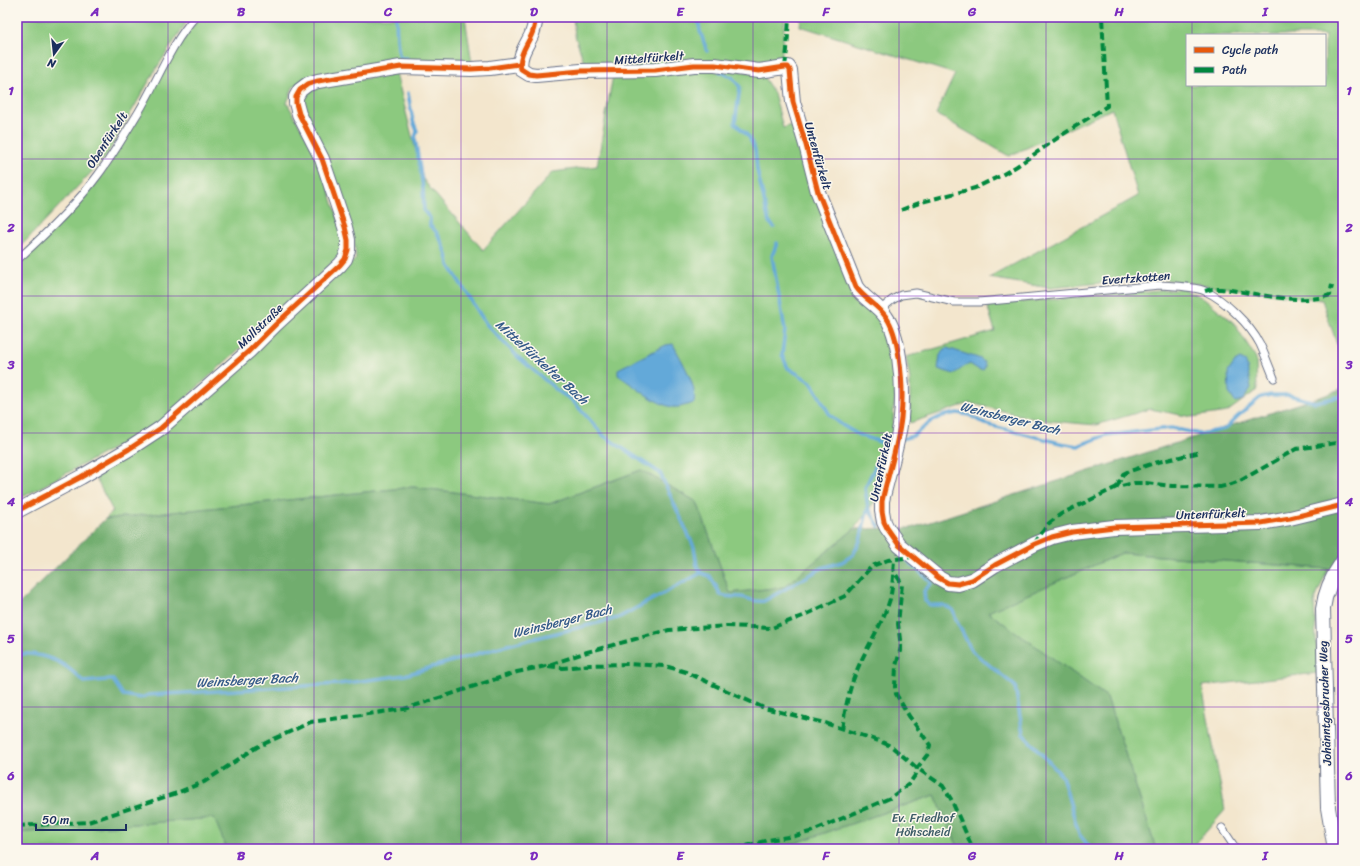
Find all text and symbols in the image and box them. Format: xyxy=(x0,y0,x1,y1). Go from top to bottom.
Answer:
text: A xyxy=(90,0,99,23)
text: B xyxy=(237,0,246,23)
text: C xyxy=(383,0,393,23)
text: D xyxy=(530,0,538,23)
text: E xyxy=(676,0,685,23)
text: F xyxy=(821,0,830,23)
text: G xyxy=(967,0,977,23)
text: H xyxy=(1113,0,1124,23)
text: I xyxy=(1261,0,1269,23)
north arrow xyxy=(34,34,74,74)
legend xyxy=(1186,34,1326,86)
text: Cycle path xyxy=(1222,39,1278,61)
street label: Mittelfürkelt xyxy=(614,45,686,71)
text: N xyxy=(45,53,59,74)
text: Path xyxy=(1222,59,1247,81)
text: 1 xyxy=(8,79,14,102)
text: 1 xyxy=(1346,79,1352,102)
street label: Obenfürkelt xyxy=(80,107,134,173)
street label: Untenfürkelt xyxy=(798,119,838,193)
text: 2 xyxy=(6,216,15,239)
text: 2 xyxy=(1344,216,1353,239)
street label: Evertzkotten xyxy=(1101,265,1171,291)
street label: Mollstraße xyxy=(232,298,289,354)
water label: Mittelfürkelter Bach xyxy=(490,314,595,411)
text: 3 xyxy=(6,353,15,376)
text: 3 xyxy=(1344,353,1353,376)
water label: Weinsberger Bach xyxy=(958,395,1063,442)
street label: Untenfürkelt xyxy=(863,430,899,504)
text: 4 xyxy=(6,490,16,513)
text: 4 xyxy=(1344,490,1354,513)
street label: Untenfürkelt xyxy=(1176,502,1246,526)
water label: Weinsberger Bach xyxy=(510,597,615,644)
text: 5 xyxy=(7,627,15,650)
text: 5 xyxy=(1345,627,1353,650)
street label: Johänntgesbrucher Weg xyxy=(1312,640,1338,767)
water label: Weinsberger Bach xyxy=(196,666,300,694)
text: 6 xyxy=(6,764,15,787)
text: 6 xyxy=(1344,764,1353,787)
scale bar xyxy=(36,806,126,832)
park label: Ev. Friedhof Höhscheid xyxy=(892,807,956,843)
text: 50 m xyxy=(42,809,69,831)
text: A xyxy=(90,844,99,866)
text: B xyxy=(237,844,246,866)
text: C xyxy=(383,844,393,866)
text: D xyxy=(530,844,538,866)
text: E xyxy=(676,844,685,866)
text: F xyxy=(821,844,830,866)
text: G xyxy=(967,844,977,866)
text: H xyxy=(1113,844,1124,866)
text: I xyxy=(1261,844,1269,866)

